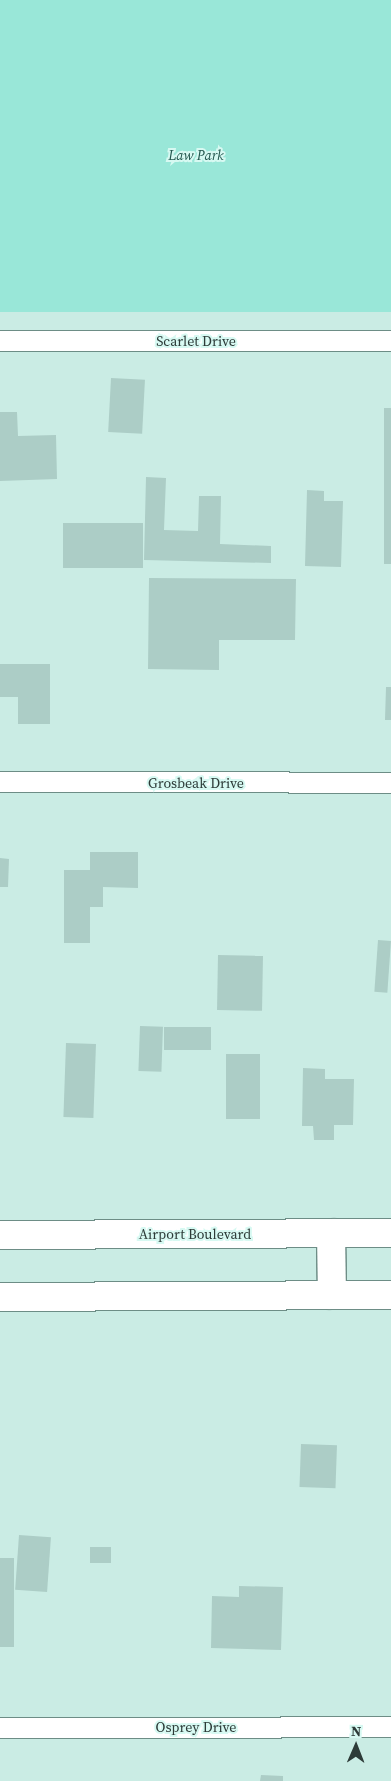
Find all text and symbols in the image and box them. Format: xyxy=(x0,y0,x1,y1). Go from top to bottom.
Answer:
park label: Law Park xyxy=(168,147,224,163)
street label: Scarlet Drive xyxy=(156,333,236,349)
street label: Grosbeak Drive xyxy=(148,775,244,791)
street label: Airport Boulevard xyxy=(139,1226,251,1242)
street label: Osprey Drive xyxy=(156,1719,236,1735)
north arrow xyxy=(331,1721,381,1771)
text: N xyxy=(351,1721,362,1741)

